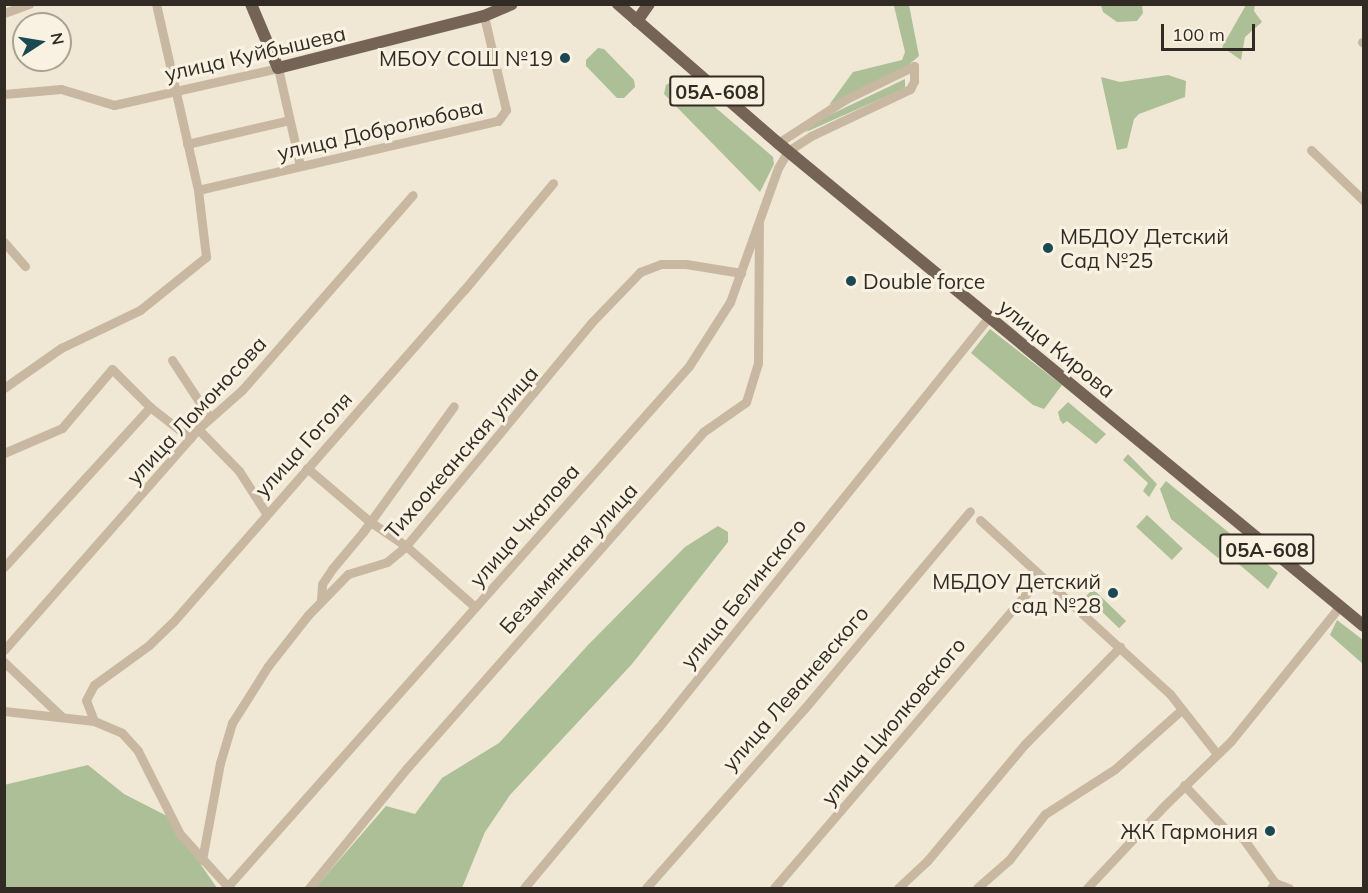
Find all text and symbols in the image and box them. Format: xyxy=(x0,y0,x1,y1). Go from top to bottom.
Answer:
north arrow xyxy=(12,12,72,72)
scale bar xyxy=(1164,12,1258,50)
street label: улица Куйбышева xyxy=(162,20,348,86)
text: 100 m xyxy=(1172,23,1225,46)
text: N xyxy=(47,31,69,47)
place label: МБОУ СОШ №19 xyxy=(379,45,553,71)
marker: МБОУ СОШ №19 xyxy=(558,51,572,65)
road number: 05А-608 xyxy=(669,74,765,108)
street label: улица Добролюбова xyxy=(275,93,485,165)
place label: МБДОУ Детский Сад №25 xyxy=(1060,223,1229,273)
marker: МБДОУ Детский Сад №25 xyxy=(1041,241,1055,255)
place label: Double force xyxy=(863,268,985,294)
marker: Double force xyxy=(844,274,858,288)
street label: улица Кирова xyxy=(994,293,1120,403)
street label: улица Ломоносова xyxy=(121,331,271,489)
street label: Тихоокеанская улица xyxy=(379,361,543,543)
street label: улица Гоголя xyxy=(249,386,357,502)
street label: улица Чкалова xyxy=(464,458,584,592)
street label: Безымянная улица xyxy=(494,478,642,638)
street label: улица Белинского xyxy=(675,513,811,673)
road number: 05А-608 xyxy=(1219,532,1315,566)
place label: МБДОУ Детский сад №28 xyxy=(932,568,1101,618)
marker: МБДОУ Детский сад №28 xyxy=(1106,586,1120,600)
street label: улица Леваневского xyxy=(716,600,874,776)
street label: улица Циолковского xyxy=(815,632,971,810)
place label: ЖК Гармония xyxy=(1120,818,1258,844)
marker: ЖК Гармония xyxy=(1263,824,1277,838)

